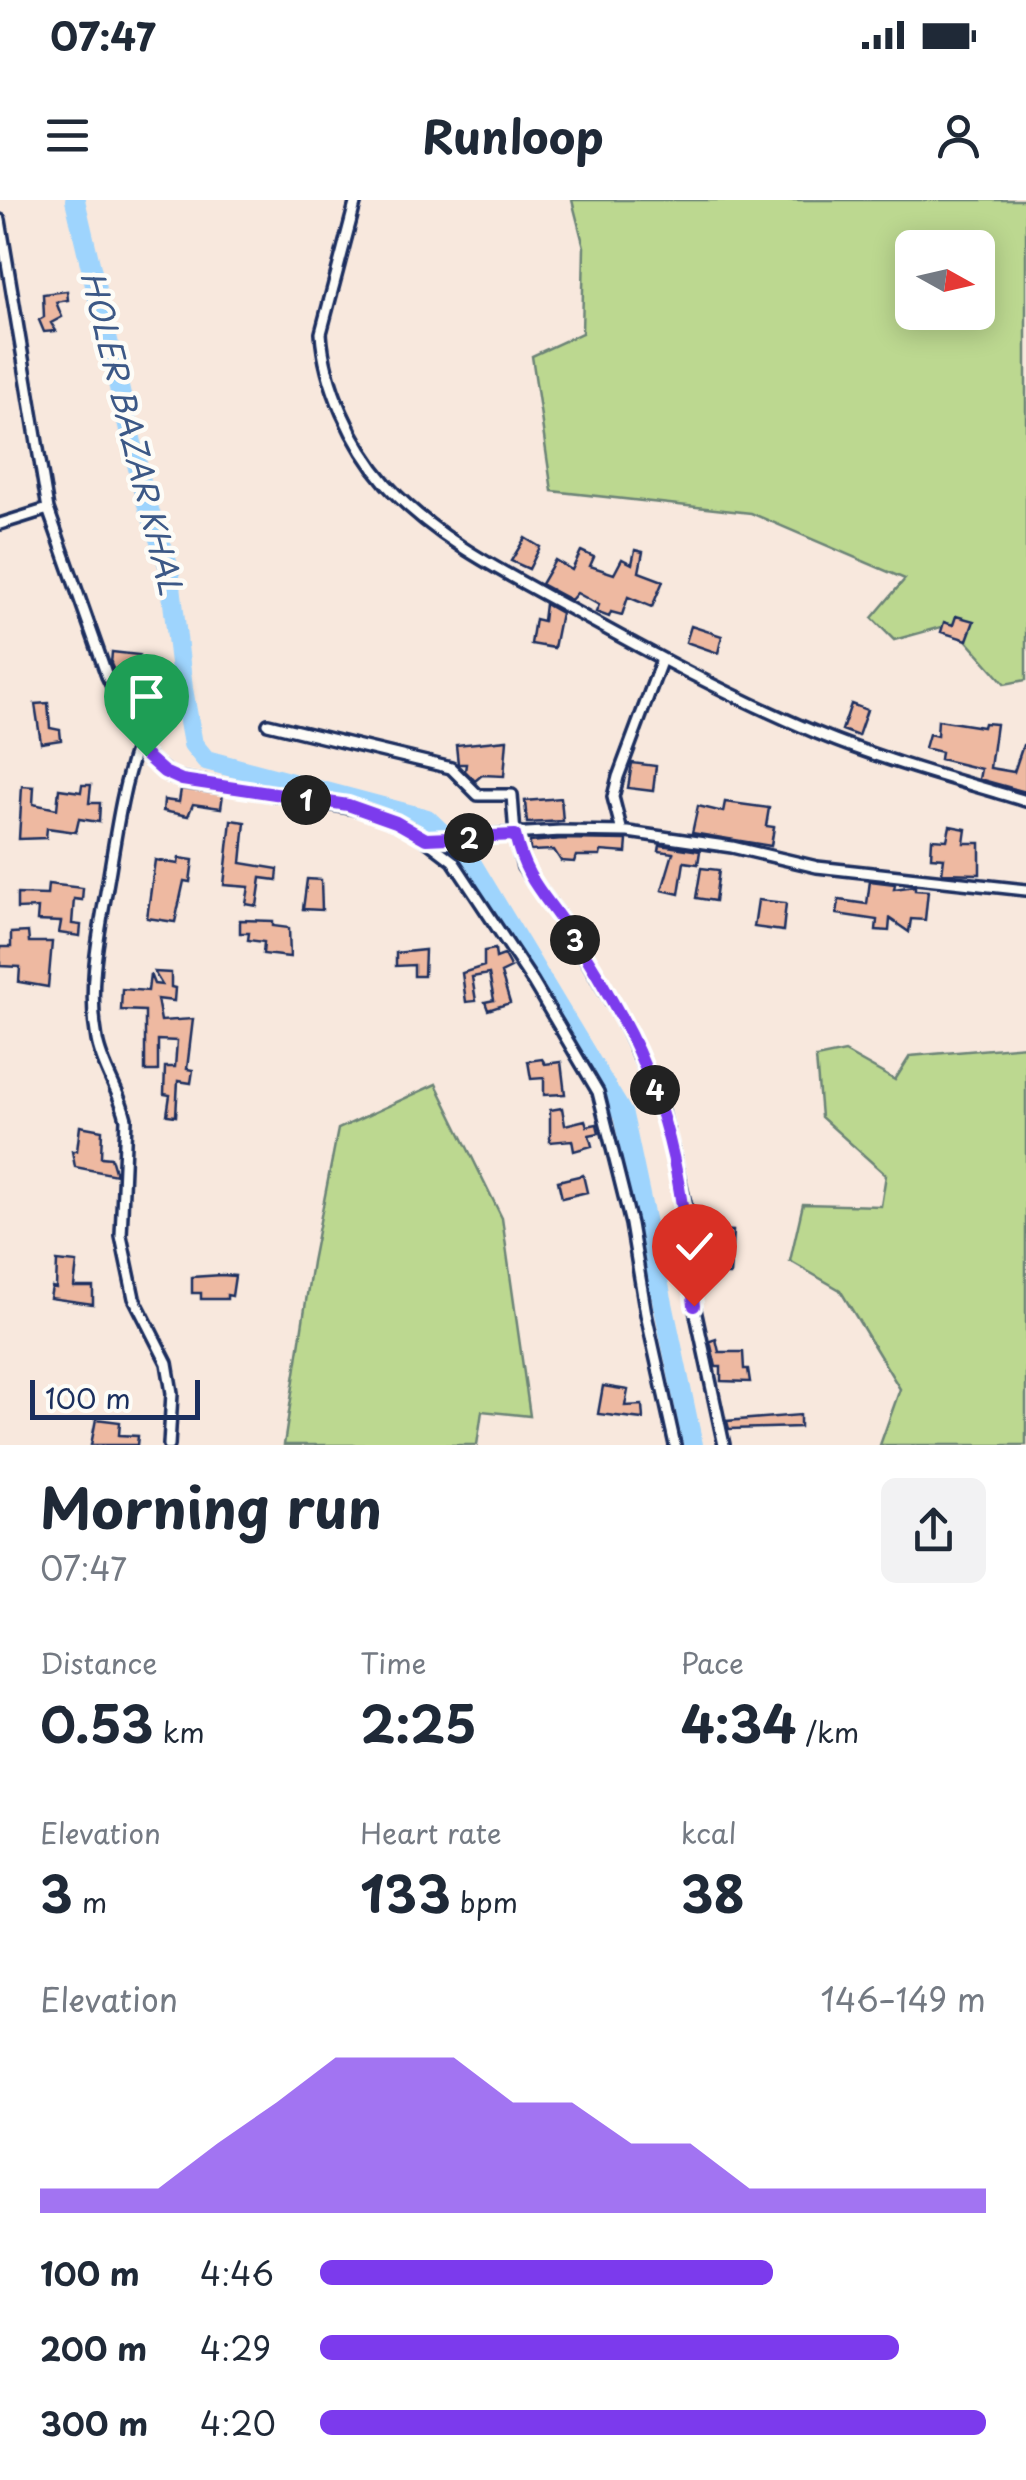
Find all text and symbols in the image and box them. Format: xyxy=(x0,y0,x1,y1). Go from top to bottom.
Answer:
text: 07:47 xyxy=(50,7,156,64)
text: Runloop xyxy=(422,101,604,169)
icon: menu xyxy=(40,108,95,163)
icon: person xyxy=(931,108,986,163)
north arrow xyxy=(895,230,995,330)
map controls xyxy=(895,230,995,330)
water label: HOLER BAZAR KHAL xyxy=(69,266,196,600)
pin xyxy=(104,654,189,757)
icon: arrive xyxy=(119,669,174,724)
pin: 1 xyxy=(281,775,331,825)
text: 1 xyxy=(299,778,313,821)
pin: 2 xyxy=(444,813,494,863)
text: 2 xyxy=(459,816,479,859)
pin: 3 xyxy=(550,915,600,965)
text: 3 xyxy=(566,918,584,961)
pin: 4 xyxy=(630,1065,680,1115)
text: 4 xyxy=(645,1068,665,1111)
pin xyxy=(652,1204,737,1307)
icon: check xyxy=(667,1219,722,1274)
scale bar xyxy=(30,1375,200,1420)
text: 100 m xyxy=(45,1376,131,1419)
text: Morning run xyxy=(40,1465,382,1548)
button: share xyxy=(881,1478,986,1583)
text: 07:47 xyxy=(40,1544,127,1592)
text: Distance xyxy=(40,1641,158,1684)
text: Time xyxy=(360,1641,427,1684)
text: Pace xyxy=(681,1641,744,1684)
text: 0.53 xyxy=(40,1684,153,1760)
text: 2:25 xyxy=(360,1684,477,1760)
text: 4:34 xyxy=(681,1684,797,1760)
text: km xyxy=(153,1710,205,1753)
text: /km xyxy=(797,1710,859,1753)
text: Elevation xyxy=(40,1811,161,1854)
text: Heart rate xyxy=(360,1811,502,1854)
text: kcal xyxy=(681,1811,737,1854)
text: 3 xyxy=(40,1854,73,1930)
text: 133 xyxy=(360,1854,451,1930)
text: 38 xyxy=(681,1854,745,1930)
text: m xyxy=(73,1880,107,1923)
text: bpm xyxy=(451,1880,518,1923)
text: Elevation xyxy=(40,1975,178,2023)
text: 146–149 m xyxy=(821,1975,986,2023)
text: 100 m xyxy=(40,2249,140,2297)
text: 4:46 xyxy=(200,2249,274,2297)
text: 200 m xyxy=(40,2324,147,2372)
text: 4:29 xyxy=(200,2324,271,2372)
text: 300 m xyxy=(40,2399,148,2447)
text: 4:20 xyxy=(200,2399,276,2447)

